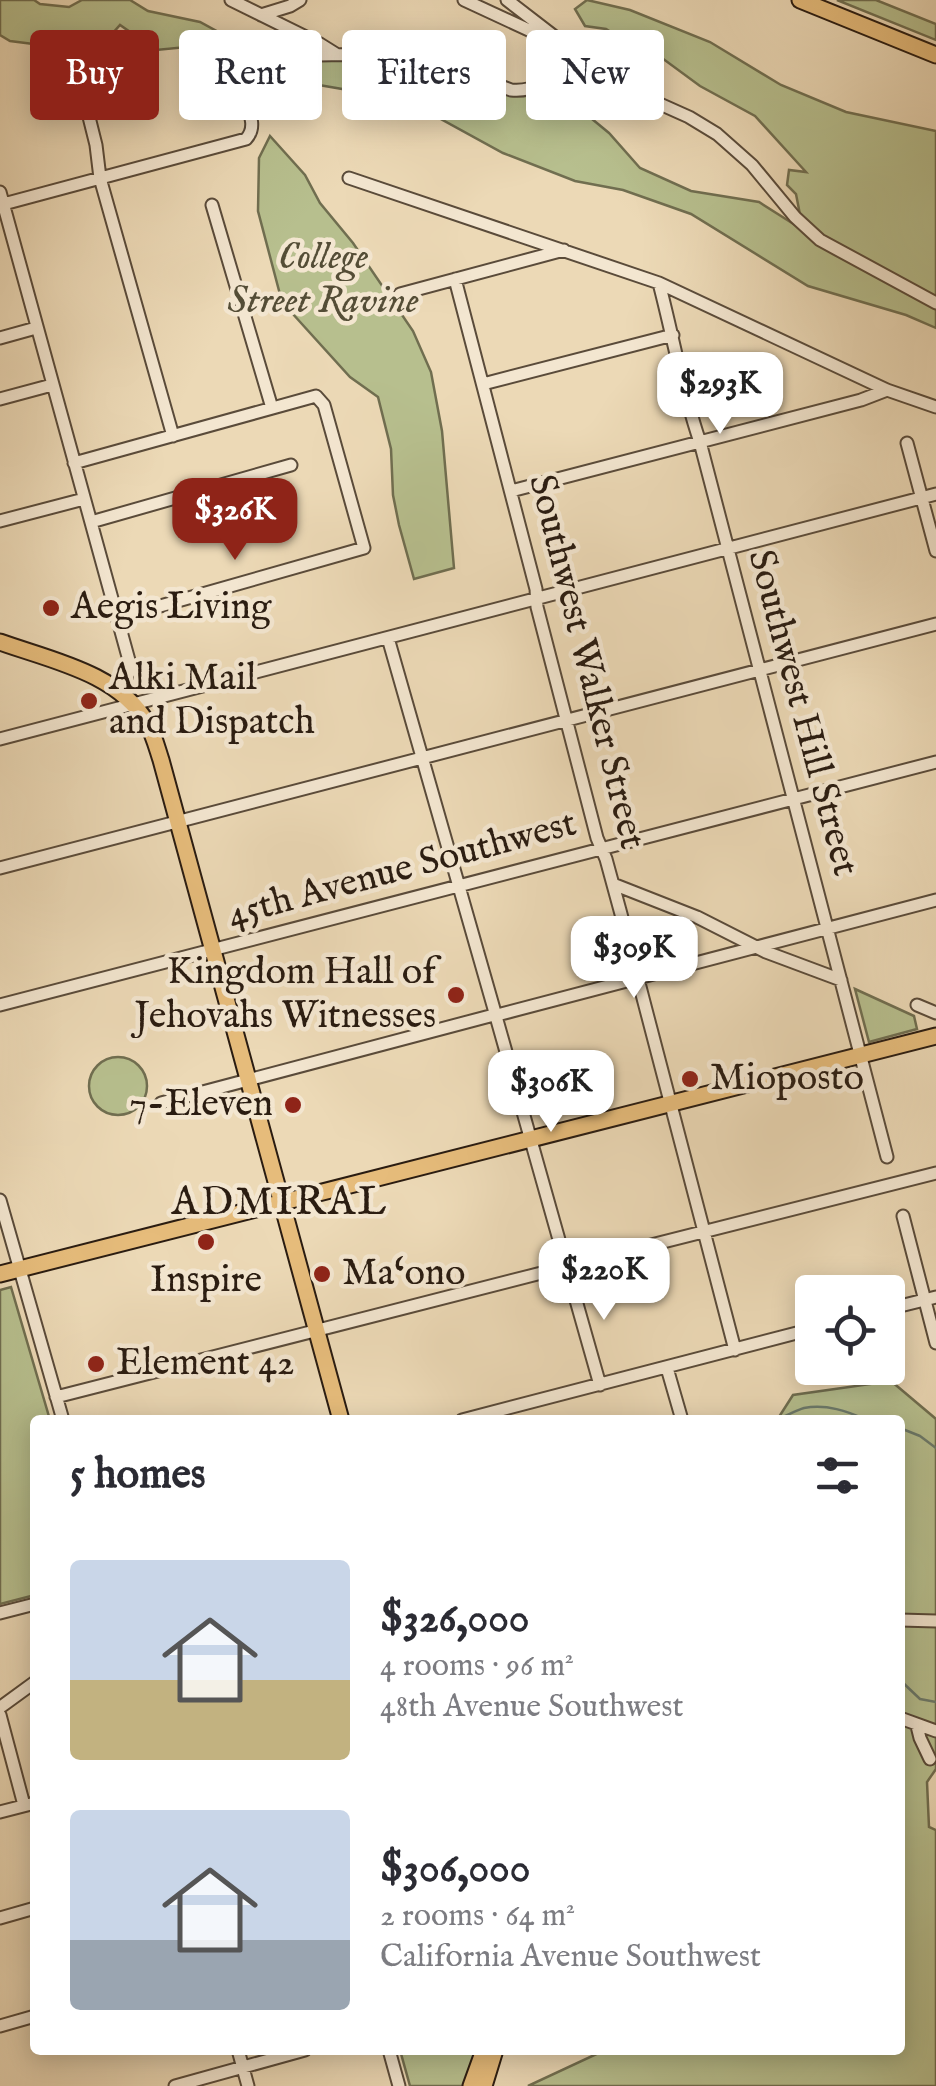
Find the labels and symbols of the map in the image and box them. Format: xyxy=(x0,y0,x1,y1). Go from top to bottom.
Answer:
park label: College Street Ravine xyxy=(227,234,419,326)
pin: $293K xyxy=(650,352,790,437)
street label: Southwest Walker Street xyxy=(516,470,656,854)
pin: $326K xyxy=(165,478,305,563)
street label: Southwest Hill Street xyxy=(735,545,869,881)
place label: Aegis Living xyxy=(70,584,272,632)
marker: Aegis Living xyxy=(40,597,62,619)
place label: Alki Mail and Dispatch xyxy=(108,655,315,747)
marker: Alki Mail and Dispatch xyxy=(78,690,100,712)
street label: 45th Avenue Southwest xyxy=(222,800,582,940)
pin: $309K xyxy=(564,916,704,1001)
place label: Kingdom Hall of Jehovahs Witnesses xyxy=(130,949,442,1041)
marker: Kingdom Hall of Jehovahs Witnesses xyxy=(445,984,467,1006)
pin: $306K xyxy=(481,1050,621,1135)
place label: Mioposto xyxy=(710,1055,864,1103)
marker: Mioposto xyxy=(679,1068,701,1090)
place label: 7-Eleven xyxy=(129,1081,273,1129)
marker: 7-Eleven xyxy=(282,1094,304,1116)
district label: ADMIRAL xyxy=(171,1178,388,1229)
marker: Inspire xyxy=(195,1231,217,1253)
pin: $220K xyxy=(534,1238,674,1323)
place label: Ma‘ono xyxy=(342,1250,465,1298)
place label: Inspire xyxy=(150,1257,262,1305)
marker: Ma‘ono xyxy=(311,1263,333,1285)
place label: Element 42 xyxy=(116,1340,295,1388)
marker: Element 42 xyxy=(85,1353,107,1375)

